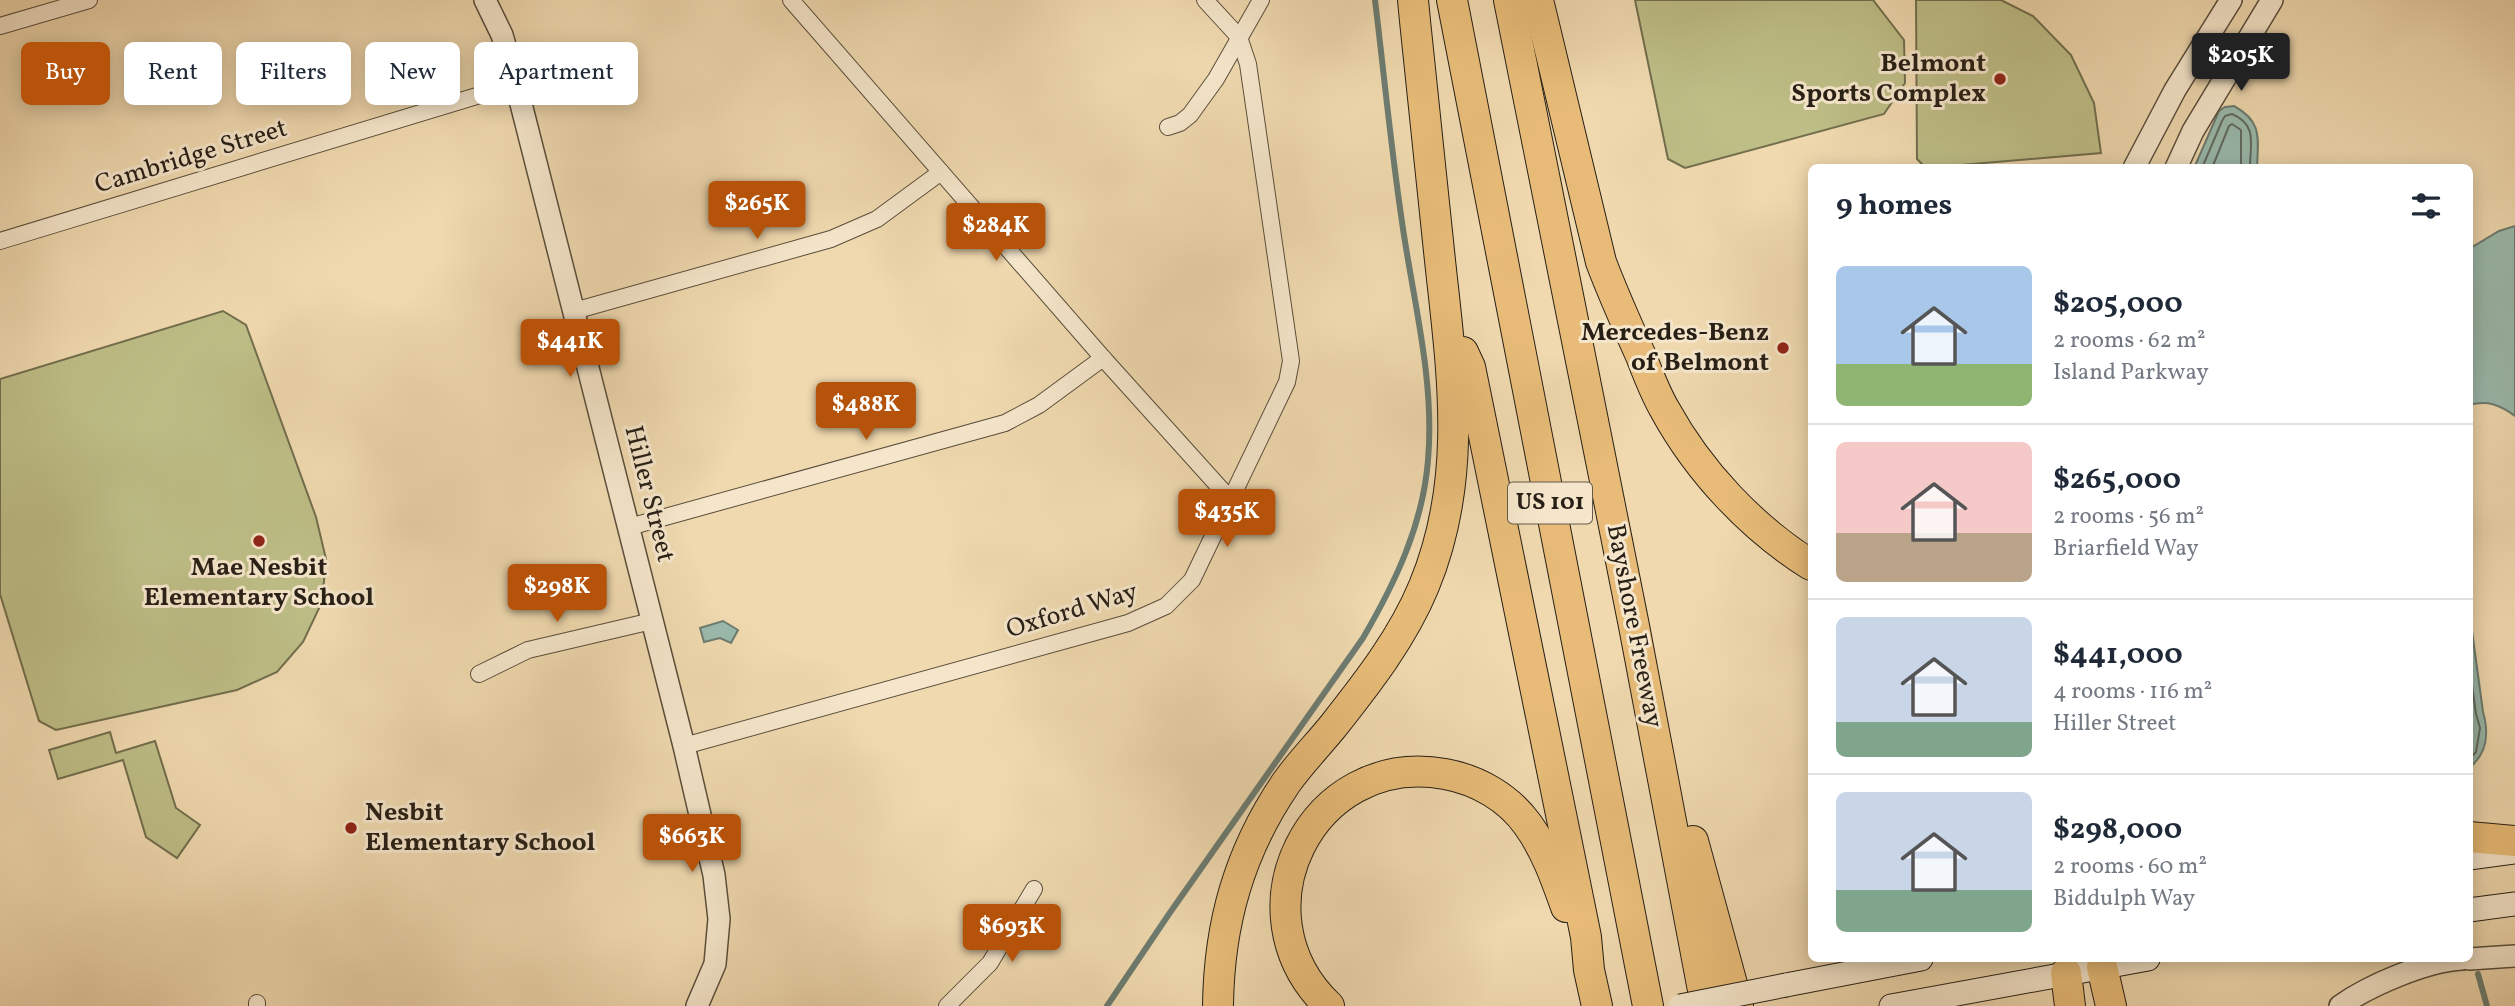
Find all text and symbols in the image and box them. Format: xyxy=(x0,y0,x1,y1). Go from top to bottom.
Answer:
pin: $205K xyxy=(2192,34,2290,93)
text: $205K xyxy=(2208,40,2274,72)
chip: Buy xyxy=(21,42,110,105)
chip: Rent xyxy=(124,42,222,105)
chip: Filters xyxy=(236,42,351,105)
chip: New xyxy=(365,42,460,105)
chip: Apartment xyxy=(474,42,638,105)
place label: Belmont Sports Complex xyxy=(1791,46,1986,112)
marker: Belmont Sports Complex xyxy=(1992,71,2008,87)
street label: Cambridge Street xyxy=(90,111,292,203)
pin: $265K xyxy=(708,182,806,241)
text: 9 homes xyxy=(1836,185,1952,227)
icon: filters xyxy=(2407,187,2445,225)
text: $265K xyxy=(724,188,790,220)
pin: $284K xyxy=(947,204,1045,263)
text: $284K xyxy=(962,210,1030,242)
text: $205,000 xyxy=(2053,283,2183,325)
icon: home xyxy=(1892,294,1976,378)
place label: Mercedes-Benz of Belmont xyxy=(1581,315,1769,381)
pin: $441K xyxy=(521,320,619,379)
text: 2 rooms · 62 m² xyxy=(2053,325,2205,357)
text: $441K xyxy=(537,326,603,358)
marker: Mercedes-Benz of Belmont xyxy=(1775,340,1791,356)
text: Island Parkway xyxy=(2053,357,2209,389)
pin: $488K xyxy=(817,382,915,442)
text: $488K xyxy=(832,389,900,421)
street label: Hiller Street xyxy=(615,422,683,566)
text: $265,000 xyxy=(2053,459,2181,501)
icon: home xyxy=(1892,470,1976,554)
road number: US 101 xyxy=(1508,482,1592,524)
pin: $435K xyxy=(1178,490,1276,549)
text: $435K xyxy=(1194,496,1260,528)
text: 2 rooms · 56 m² xyxy=(2053,501,2204,533)
street label: Bayshore Freeway xyxy=(1597,521,1671,731)
marker: Mae Nesbit Elementary School xyxy=(251,533,267,549)
text: Briarfield Way xyxy=(2053,533,2199,565)
place label: Mae Nesbit Elementary School xyxy=(144,550,374,616)
pin: $298K xyxy=(508,564,606,624)
text: $298K xyxy=(524,571,590,603)
street label: Oxford Way xyxy=(1002,574,1142,648)
text: $441,000 xyxy=(2053,634,2183,676)
icon: home xyxy=(1892,645,1976,729)
text: 4 rooms · 116 m² xyxy=(2053,676,2212,708)
text: Hiller Street xyxy=(2053,708,2176,740)
place label: Nesbit Elementary School xyxy=(365,795,596,861)
text: $298,000 xyxy=(2053,809,2182,851)
pin: $663K xyxy=(643,814,741,874)
marker: Nesbit Elementary School xyxy=(343,820,359,836)
icon: home xyxy=(1892,820,1976,904)
text: $663K xyxy=(659,821,725,853)
text: 2 rooms · 60 m² xyxy=(2053,851,2207,883)
text: Biddulph Way xyxy=(2053,883,2195,915)
pin: $693K xyxy=(963,904,1061,964)
text: $693K xyxy=(979,911,1045,943)

